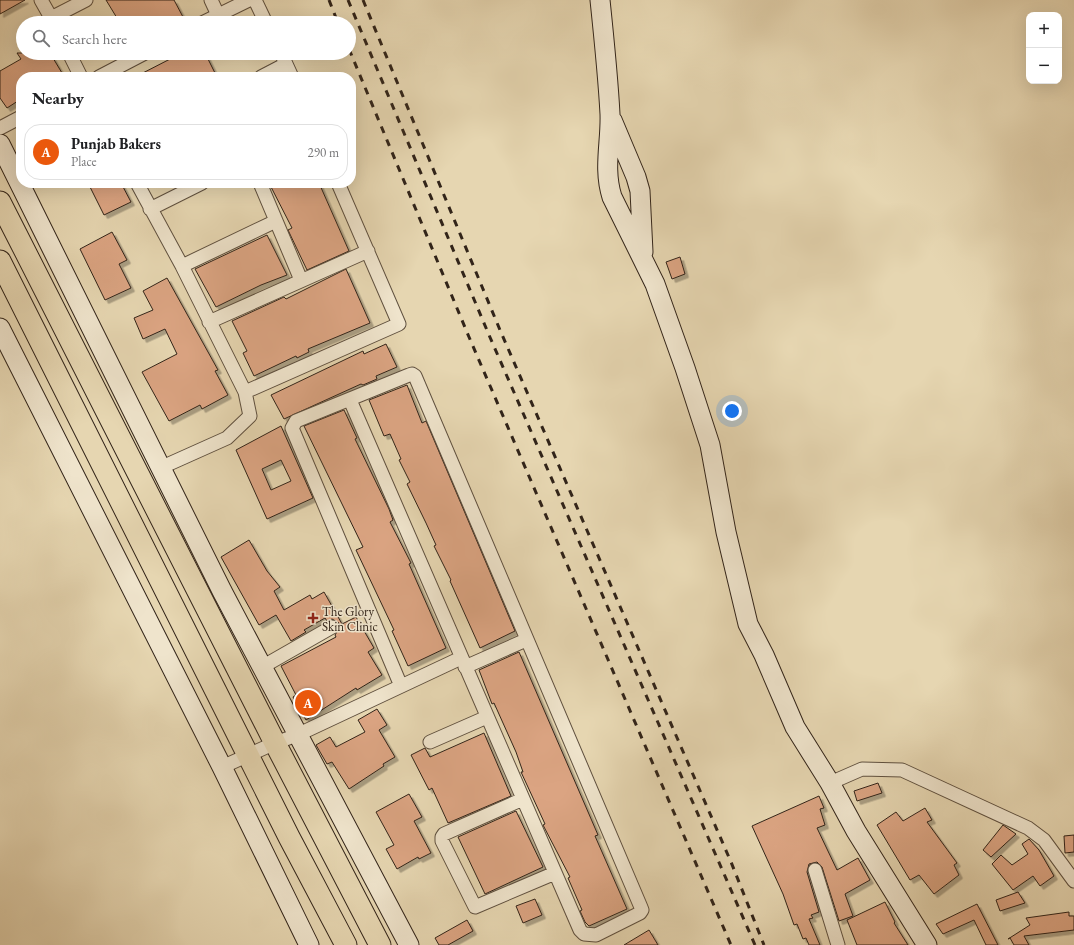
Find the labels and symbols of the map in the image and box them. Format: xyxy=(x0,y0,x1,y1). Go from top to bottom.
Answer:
your location xyxy=(722,401,742,421)
place label: The Glory Skin Clinic xyxy=(322,603,378,635)
marker: The Glory Skin Clinic xyxy=(307,612,319,624)
pin: A xyxy=(295,688,321,718)

